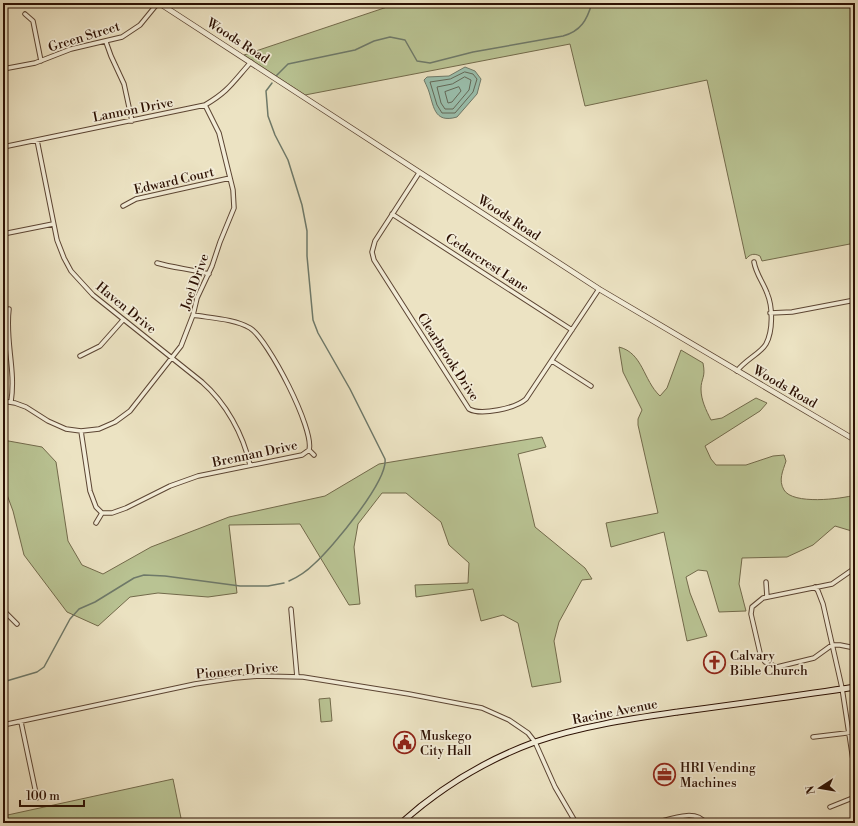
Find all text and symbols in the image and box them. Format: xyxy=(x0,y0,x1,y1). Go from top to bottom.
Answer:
street label: Woods Road xyxy=(203,14,273,67)
street label: Green Street xyxy=(46,18,122,55)
street label: Lannon Drive xyxy=(91,94,175,126)
street label: Edward Court xyxy=(132,164,216,198)
street label: Woods Road xyxy=(474,191,544,244)
street label: Cedarcrest Lane xyxy=(442,230,532,296)
street label: Joel Drive xyxy=(177,251,213,313)
street label: Haven Drive xyxy=(93,279,160,338)
street label: Clearbrook Drive xyxy=(414,310,483,404)
street label: Woods Road xyxy=(749,362,820,412)
street label: Brennan Drive xyxy=(210,437,300,471)
place label: Calvary Bible Church xyxy=(729,648,808,679)
church icon: Calvary Bible Church xyxy=(702,650,728,676)
street label: Pioneer Drive xyxy=(195,659,279,683)
street label: Racine Avenue xyxy=(571,696,659,728)
place label: Muskego City Hall xyxy=(420,728,472,759)
public building icon: Muskego City Hall xyxy=(392,730,418,756)
place label: HRI Vending Machines xyxy=(680,760,756,791)
office icon: HRI Vending Machines xyxy=(652,762,678,788)
north arrow xyxy=(800,768,840,808)
scale bar xyxy=(20,782,84,808)
text: N xyxy=(803,784,819,796)
text: 100 m xyxy=(26,789,60,804)

